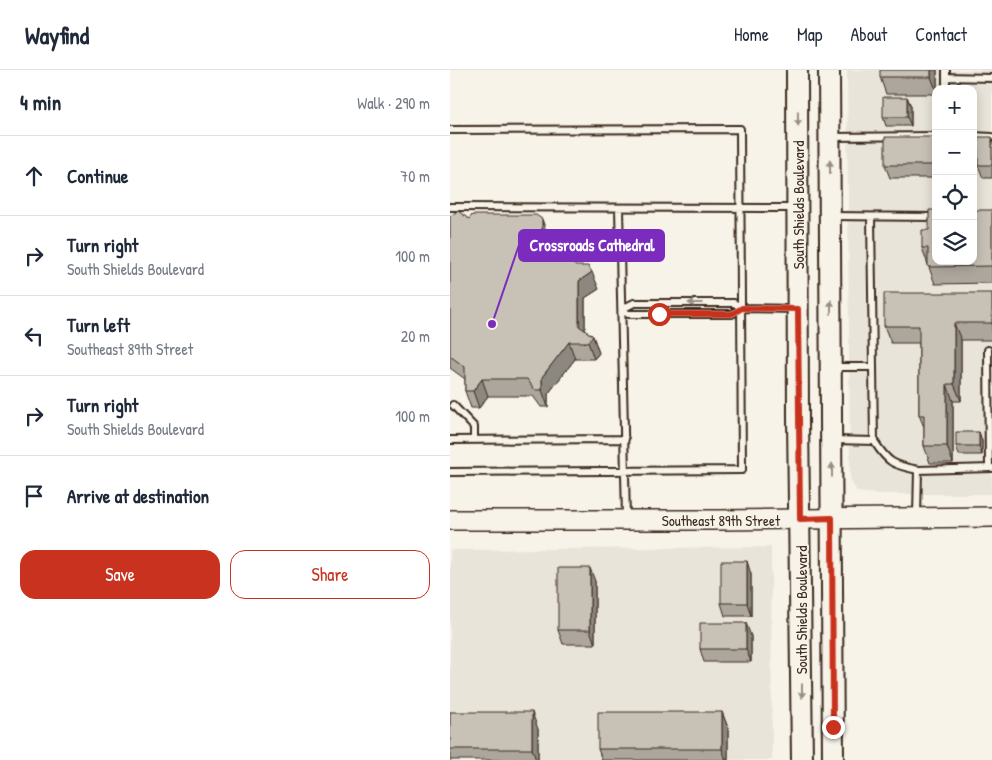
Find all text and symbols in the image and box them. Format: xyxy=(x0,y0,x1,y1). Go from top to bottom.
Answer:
text: Wayfind xyxy=(25,19,89,51)
text: Home xyxy=(734,22,769,47)
text: Map xyxy=(797,22,822,47)
text: About xyxy=(850,22,887,47)
text: Contact xyxy=(915,22,967,47)
map controls xyxy=(932,85,977,265)
button: + xyxy=(932,85,977,130)
text: 4 min xyxy=(20,88,61,117)
text: Walk · 290 m xyxy=(357,92,430,114)
one-way arrow xyxy=(794,111,802,127)
button: − xyxy=(932,130,977,175)
street label: South Shields Boulevard xyxy=(788,141,809,269)
one-way arrow xyxy=(826,159,834,175)
icon: ahead xyxy=(20,162,48,190)
text: Continue xyxy=(67,163,128,189)
text: 70 m xyxy=(400,165,430,187)
button: locate xyxy=(932,175,977,220)
button: layers xyxy=(932,220,977,265)
callout: Crossroads Cathedral xyxy=(519,230,664,261)
text: Turn right xyxy=(67,232,138,258)
text: Crossroads Cathedral xyxy=(529,234,655,256)
icon: right xyxy=(20,242,48,270)
text: 100 m xyxy=(395,245,430,267)
text: South Shields Boulevard xyxy=(67,258,204,280)
one-way arrow xyxy=(686,299,702,307)
one-way arrow xyxy=(827,299,835,315)
route start xyxy=(648,303,671,326)
text: Turn left xyxy=(67,312,130,338)
icon: left xyxy=(20,322,48,350)
text: 20 m xyxy=(401,325,430,347)
text: Southeast 89th Street xyxy=(67,338,193,360)
text: Turn right xyxy=(67,392,138,418)
icon: right xyxy=(20,402,48,430)
text: 100 m xyxy=(395,405,430,427)
text: South Shields Boulevard xyxy=(67,418,204,440)
one-way arrow xyxy=(828,461,836,477)
icon: arrive xyxy=(20,482,48,510)
text: Arrive at destination xyxy=(67,483,209,509)
street label: Southeast 89th Street xyxy=(662,510,781,531)
street label: South Shields Boulevard xyxy=(791,546,812,674)
button: Save xyxy=(20,550,220,599)
button: Share xyxy=(230,550,430,599)
one-way arrow xyxy=(798,683,806,699)
route end xyxy=(822,716,845,739)

